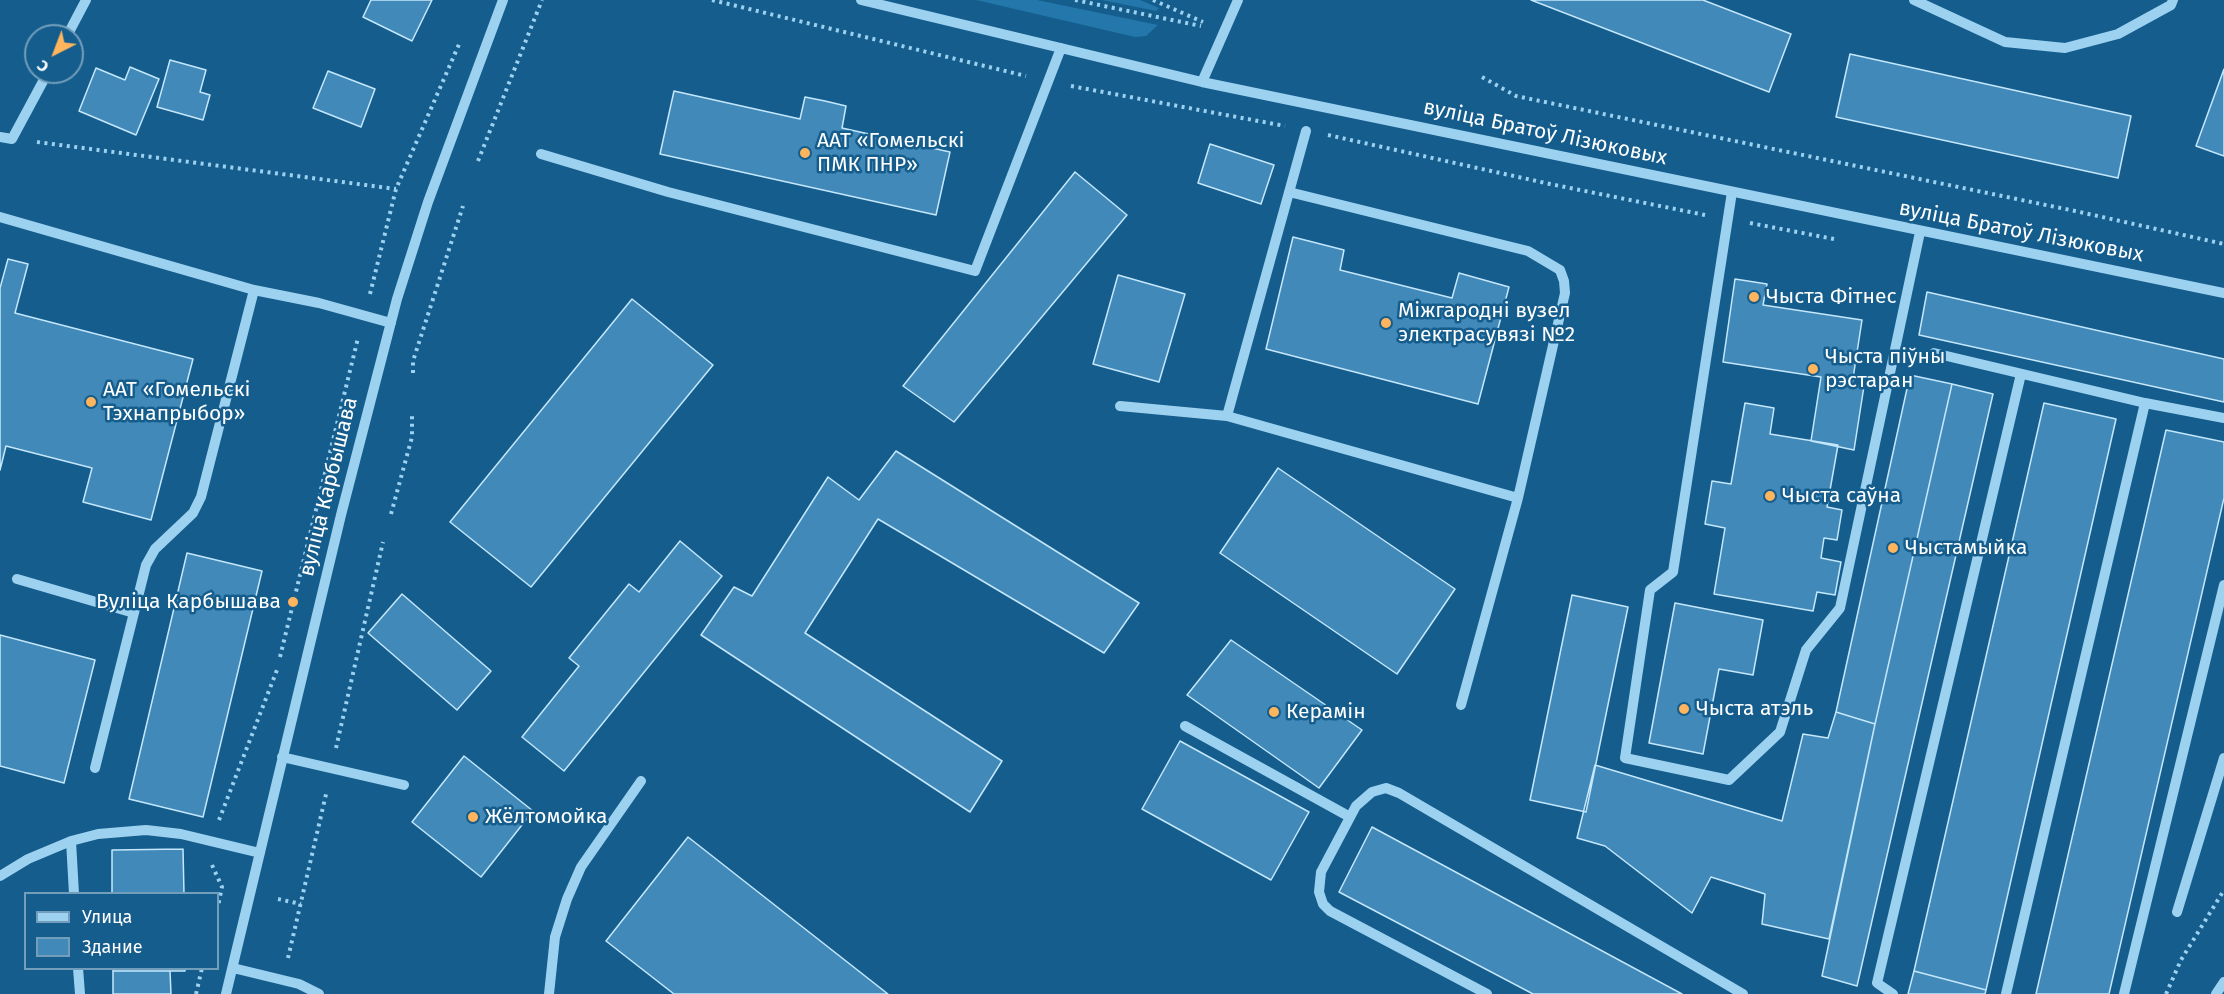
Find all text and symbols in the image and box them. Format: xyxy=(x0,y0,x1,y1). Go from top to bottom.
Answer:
north arrow xyxy=(24,24,84,84)
text: С xyxy=(33,56,53,76)
street label: вуліца Братоў Лізюковых xyxy=(1421,95,1669,171)
place label: ААТ «Гомельскі ПМК ПНР» xyxy=(817,128,964,178)
marker: ААТ «Гомельскі ПМК ПНР» xyxy=(798,146,812,160)
street label: вуліца Братоў Лізюковых xyxy=(1897,196,2145,268)
place label: Чыста Фітнес xyxy=(1766,284,1896,310)
marker: Чыста Фітнес xyxy=(1747,290,1761,304)
place label: Міжгародні вузел электрасувязі №2 xyxy=(1398,298,1575,348)
marker: Міжгародні вузел электрасувязі №2 xyxy=(1379,316,1393,330)
place label: Чыста піўны рэстаран xyxy=(1825,344,1945,394)
marker: Чыста піўны рэстаран xyxy=(1806,362,1820,376)
place label: ААТ «Гомельскі Тэхнапрыбор» xyxy=(103,377,250,427)
marker: ААТ «Гомельскі Тэхнапрыбор» xyxy=(84,395,98,409)
street label: вуліца Карбышава xyxy=(295,395,363,579)
place label: Чыста саўна xyxy=(1782,483,1901,509)
marker: Чыста саўна xyxy=(1763,489,1777,503)
place label: Чыстамыйка xyxy=(1905,535,2027,561)
marker: Чыстамыйка xyxy=(1886,541,1900,555)
place label: Вуліца Карбышава xyxy=(96,589,281,615)
marker: Вуліца Карбышава xyxy=(286,595,300,609)
place label: Чыста атэль xyxy=(1696,696,1813,722)
place label: Керамін xyxy=(1286,699,1366,725)
marker: Чыста атэль xyxy=(1677,702,1691,716)
marker: Керамін xyxy=(1267,705,1281,719)
place label: Жёлтомойка xyxy=(485,804,607,830)
marker: Жёлтомойка xyxy=(466,810,480,824)
legend xyxy=(24,892,219,970)
text: Улица xyxy=(82,906,132,928)
text: Здание xyxy=(82,936,143,958)

